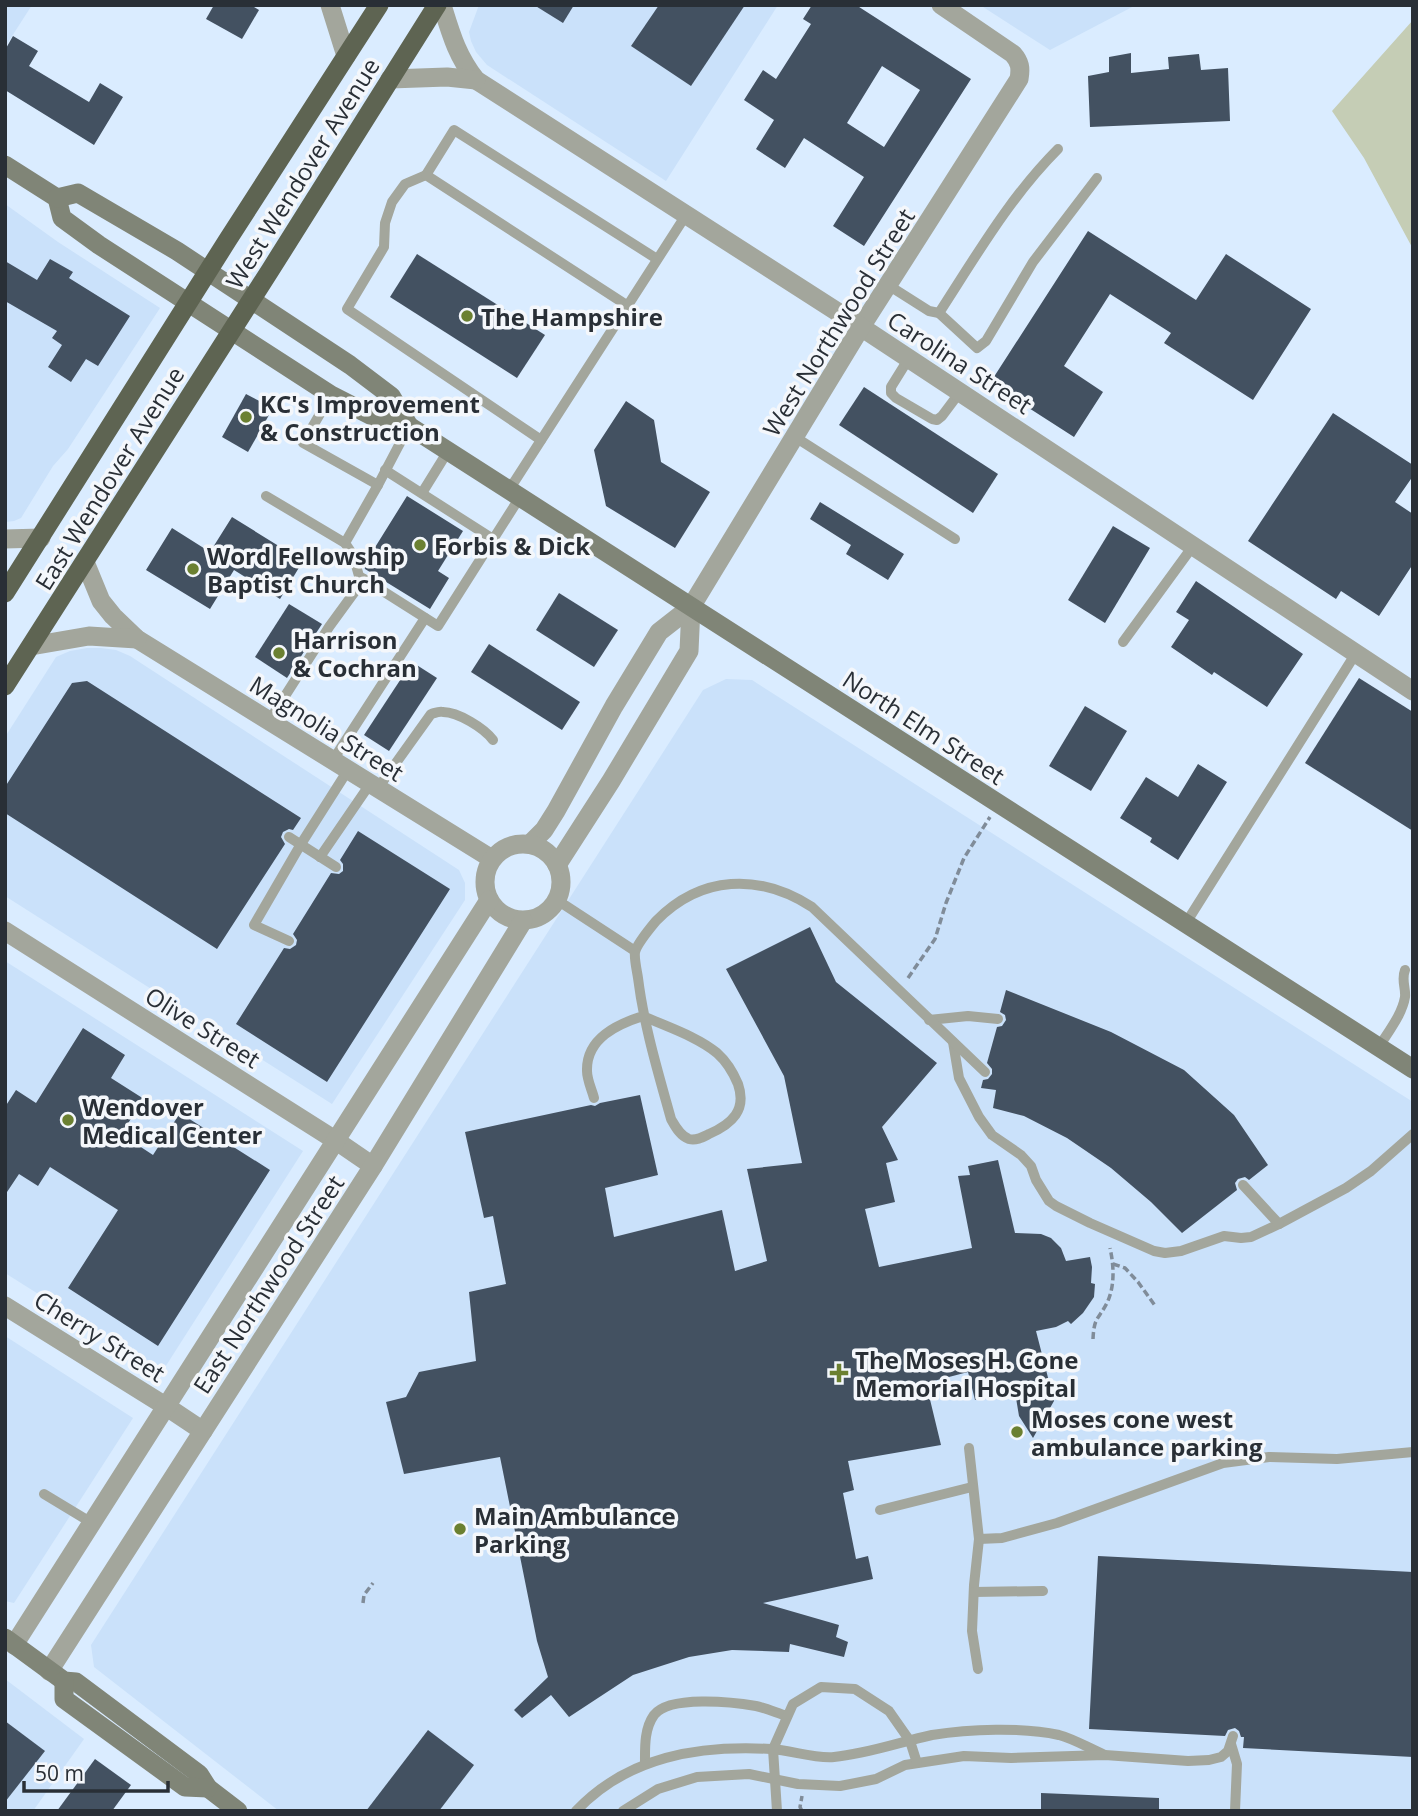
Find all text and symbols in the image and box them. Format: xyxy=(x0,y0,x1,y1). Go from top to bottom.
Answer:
street label: West Wendover Avenue xyxy=(217,51,387,295)
street label: West Northwood Street xyxy=(754,202,922,442)
place label: The Hampshire xyxy=(481,300,663,333)
street label: Carolina Street xyxy=(881,303,1039,421)
marker: The Hampshire xyxy=(459,308,475,324)
street label: East Wendover Avenue xyxy=(27,360,191,596)
place label: KC's Improvement & Construction xyxy=(260,387,480,448)
marker: KC's Improvement & Construction xyxy=(238,409,254,425)
place label: Forbis & Dick xyxy=(434,529,590,562)
marker: Forbis & Dick xyxy=(412,537,428,553)
place label: Word Fellowship Baptist Church xyxy=(207,539,405,600)
marker: Word Fellowship Baptist Church xyxy=(185,561,201,577)
place label: Harrison & Cochran xyxy=(293,623,417,684)
marker: Harrison & Cochran xyxy=(271,645,287,661)
street label: North Elm Street xyxy=(837,662,1011,792)
street label: Magnolia Street xyxy=(244,667,410,789)
street label: Olive Street xyxy=(139,979,267,1075)
place label: Wendover Medical Center xyxy=(82,1090,263,1151)
marker: Wendover Medical Center xyxy=(60,1112,76,1128)
street label: East Northwood Street xyxy=(185,1169,351,1399)
street label: Cherry Street xyxy=(28,1283,172,1389)
place label: The Moses H. Cone Memorial Hospital xyxy=(855,1343,1078,1404)
marker: The Moses H. Cone Memorial Hospital xyxy=(829,1363,849,1383)
place label: Moses cone west ambulance parking xyxy=(1031,1402,1263,1463)
marker: Moses cone west ambulance parking xyxy=(1009,1424,1025,1440)
place label: Main Ambulance Parking xyxy=(474,1499,676,1560)
marker: Main Ambulance Parking xyxy=(452,1521,468,1537)
scale bar xyxy=(24,1750,168,1794)
text: 50 m xyxy=(35,1759,84,1787)

